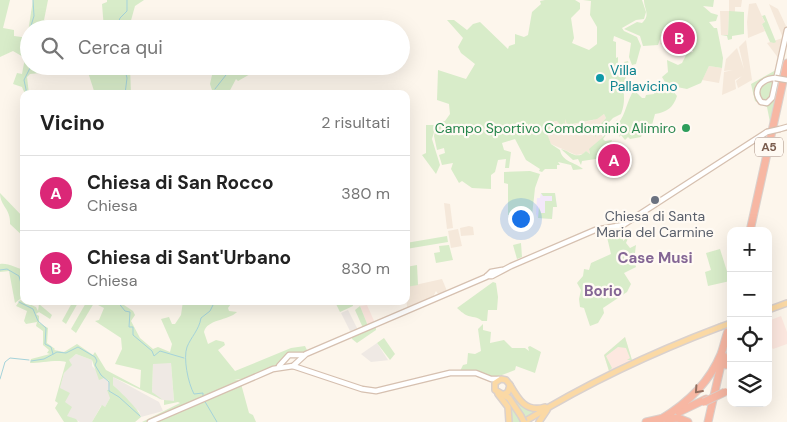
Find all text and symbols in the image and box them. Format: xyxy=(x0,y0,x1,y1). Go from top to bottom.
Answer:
pin: B xyxy=(663,19,695,57)
search box xyxy=(20,20,410,75)
icon: search xyxy=(38,34,66,62)
text: Cerca qui xyxy=(78,35,163,60)
place label: Villa Pallavicino xyxy=(610,61,677,95)
marker: Villa Pallavicino xyxy=(594,72,606,84)
text: Vicino xyxy=(40,109,105,137)
text: 2 risultati xyxy=(321,112,390,133)
place label: Campo Sportivo Comdominio Alimiro xyxy=(435,119,676,137)
marker: Campo Sportivo Comdominio Alimiro xyxy=(680,122,692,134)
road number: A5 xyxy=(755,138,783,156)
pin: A xyxy=(598,141,630,179)
text: Chiesa di San Rocco xyxy=(87,170,274,195)
text: A xyxy=(50,183,62,204)
text: 380 m xyxy=(341,183,390,204)
marker: Chiesa di Santa Maria del Carmine xyxy=(649,194,661,206)
text: Chiesa xyxy=(87,195,137,216)
your location xyxy=(508,206,534,232)
place label: Chiesa di Santa Maria del Carmine xyxy=(596,207,714,241)
map controls xyxy=(727,227,772,407)
button: + xyxy=(727,227,772,272)
text: Chiesa di Sant'Urbano xyxy=(87,245,291,270)
district label: Case Musi xyxy=(617,248,693,268)
text: B xyxy=(51,258,61,279)
text: 830 m xyxy=(341,258,390,279)
text: Chiesa xyxy=(87,270,137,291)
button: − xyxy=(727,272,772,317)
district label: Borio xyxy=(584,281,622,301)
button: locate xyxy=(727,317,772,362)
button: layers xyxy=(727,362,772,407)
one-way arrow xyxy=(695,384,704,393)

